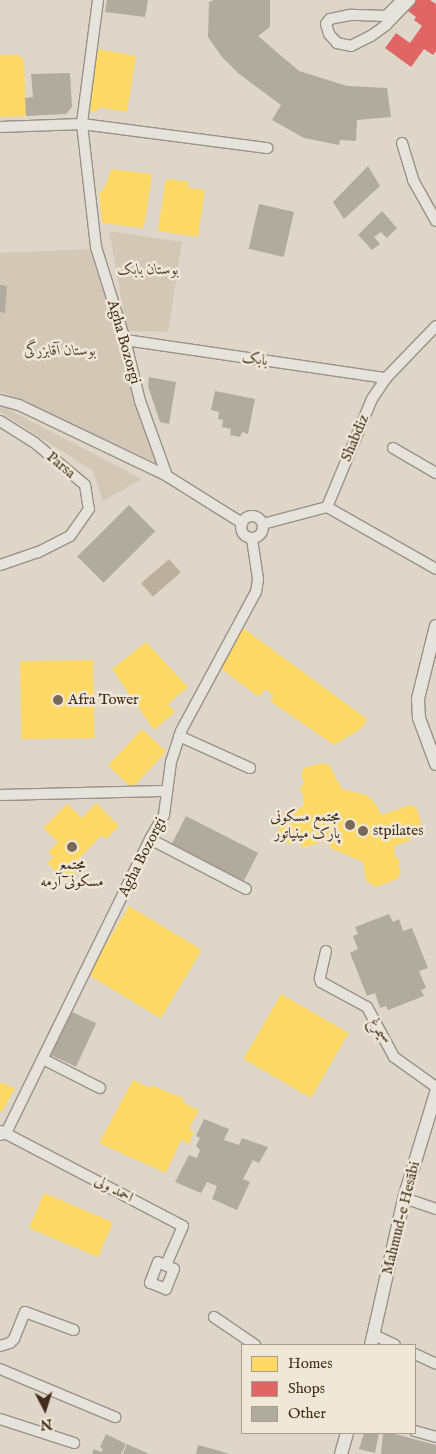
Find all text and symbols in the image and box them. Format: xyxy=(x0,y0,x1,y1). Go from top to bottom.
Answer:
park label: بوستان بابک xyxy=(117,261,179,279)
street label: Agha Bozorgi xyxy=(103,298,145,386)
park label: بوستان آقابزرگی xyxy=(24,342,96,360)
street label: بابک xyxy=(241,348,269,370)
street label: Shabdiz xyxy=(337,412,373,464)
street label: Parsa xyxy=(43,448,79,482)
place label: Afra Tower xyxy=(68,691,139,709)
marker: Afra Tower xyxy=(52,694,64,706)
place label: مجتمع مسکونی پارک مینیاتور xyxy=(270,807,340,842)
street label: Agha Bozorgi xyxy=(114,814,170,900)
marker: مجتمع مسکونی پارک مینیاتور xyxy=(344,819,356,831)
place label: stpilates xyxy=(373,822,423,840)
marker: stpilates xyxy=(357,825,369,837)
marker: مجتمع مسکونی آرمه xyxy=(66,841,78,853)
place label: مجتمع مسکونی آرمه xyxy=(40,855,104,890)
street label: سیمرغ xyxy=(366,1015,394,1047)
street label: Mahmud-e Hesābi xyxy=(378,1159,424,1277)
street label: احمد ولی xyxy=(92,1171,136,1207)
legend xyxy=(241,1344,416,1434)
text: Homes xyxy=(288,1354,332,1373)
text: Shops xyxy=(288,1379,325,1398)
north arrow xyxy=(20,1384,70,1434)
text: Other xyxy=(288,1404,326,1423)
text: N xyxy=(39,1414,53,1433)

